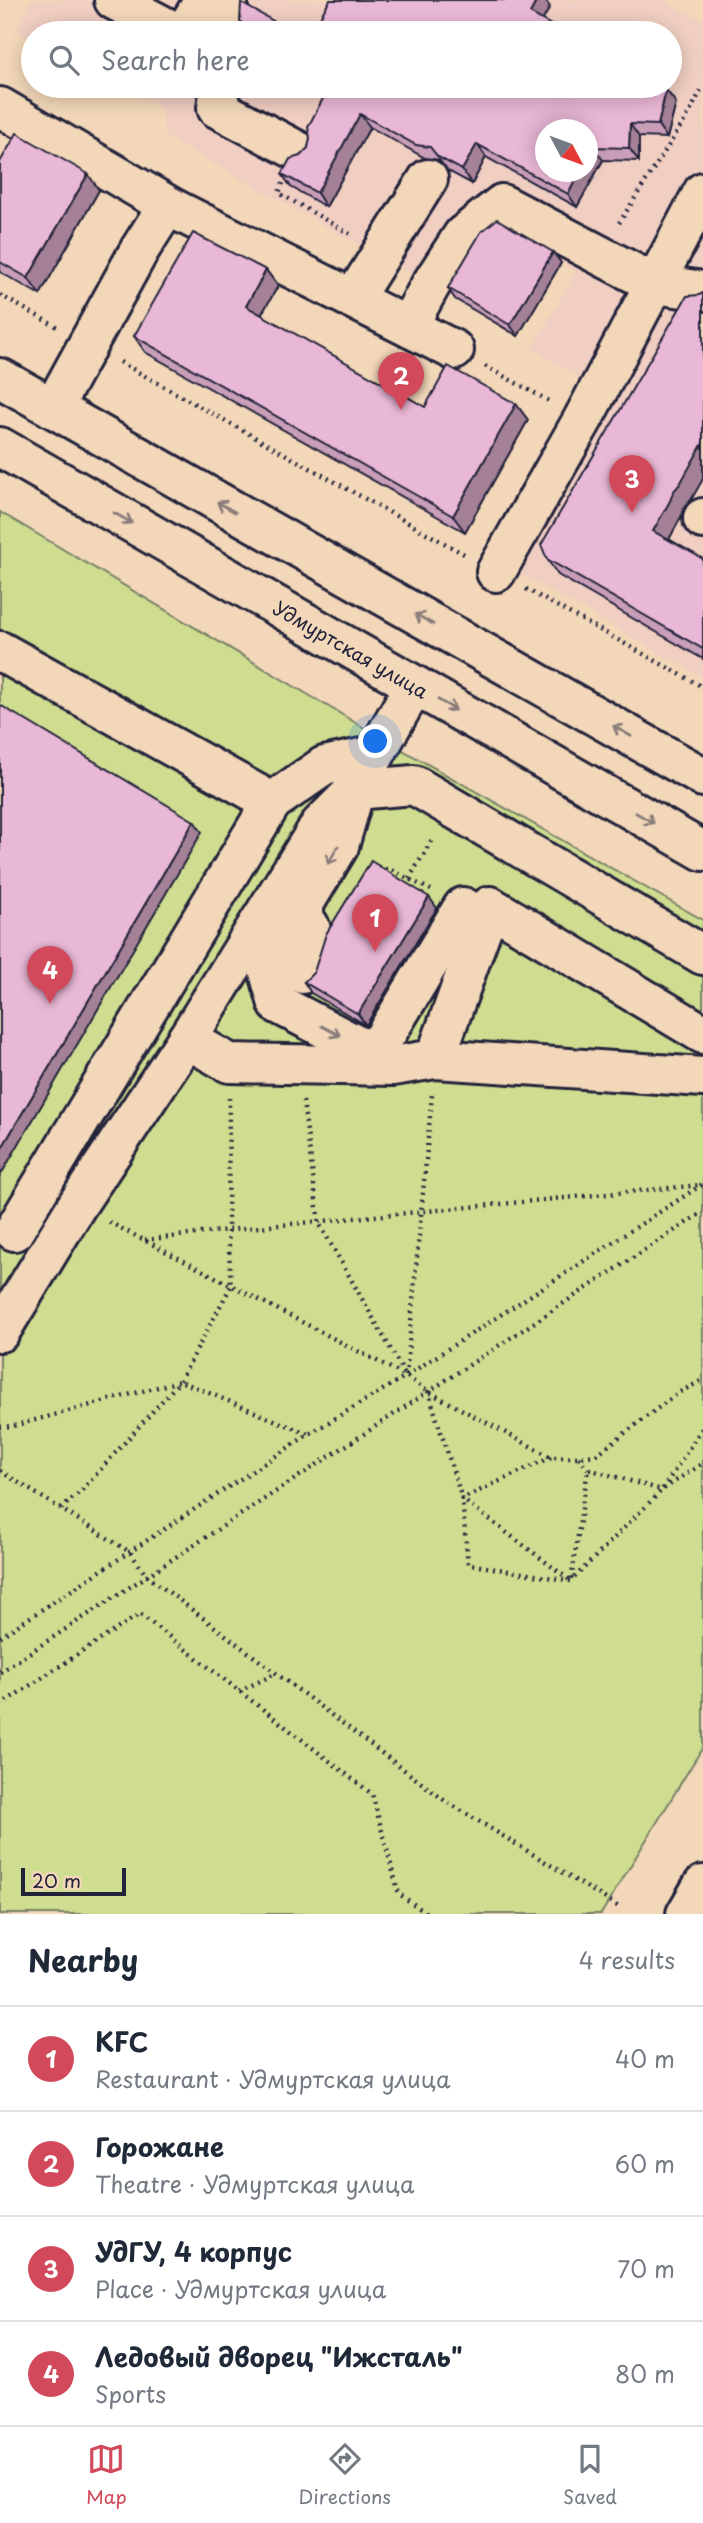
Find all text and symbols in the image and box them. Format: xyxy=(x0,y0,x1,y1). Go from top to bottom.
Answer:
search box xyxy=(21,21,682,98)
text: Search here xyxy=(101,40,250,79)
icon: search xyxy=(45,41,83,79)
north arrow xyxy=(535,119,598,182)
pin: 2 xyxy=(378,352,424,410)
pin: 3 xyxy=(609,455,655,513)
one-way arrow xyxy=(217,500,237,514)
one-way arrow xyxy=(112,512,133,525)
street label: Удмуртская улица xyxy=(268,593,434,705)
one-way arrow xyxy=(415,612,435,626)
one-way arrow xyxy=(437,698,457,712)
your location xyxy=(358,724,392,758)
one-way arrow xyxy=(613,724,633,738)
one-way arrow xyxy=(634,811,654,825)
one-way arrow xyxy=(326,844,340,864)
pin: 1 xyxy=(352,894,398,952)
pin: 4 xyxy=(27,946,73,1004)
one-way arrow xyxy=(320,1024,340,1038)
scale bar xyxy=(21,1865,126,1897)
text: 20 m xyxy=(32,1866,81,1894)
text: Nearby xyxy=(28,1937,138,1982)
text: 4 results xyxy=(579,1942,675,1977)
text: KFC xyxy=(95,2022,148,2061)
text: 1 xyxy=(46,2041,57,2076)
text: 40 m xyxy=(615,2041,675,2076)
text: Restaurant · Удмуртская улица xyxy=(95,2061,451,2096)
text: Горожане xyxy=(95,2127,224,2166)
text: 2 xyxy=(43,2146,59,2181)
text: 60 m xyxy=(615,2146,675,2181)
text: Theatre · Удмуртская улица xyxy=(95,2166,414,2201)
text: УдГУ, 4 корпус xyxy=(95,2232,292,2271)
text: 3 xyxy=(43,2251,59,2286)
text: 70 m xyxy=(617,2251,675,2286)
text: Place · Удмуртская улица xyxy=(95,2271,386,2306)
text: Ледовый дворец "Ижсталь" xyxy=(95,2337,463,2376)
text: 4 xyxy=(43,2356,59,2391)
text: 80 m xyxy=(615,2356,675,2391)
text: Sports xyxy=(95,2376,166,2411)
tab: Map xyxy=(86,2440,127,2510)
tab: Directions xyxy=(299,2440,391,2510)
tab: Saved xyxy=(563,2440,617,2510)

